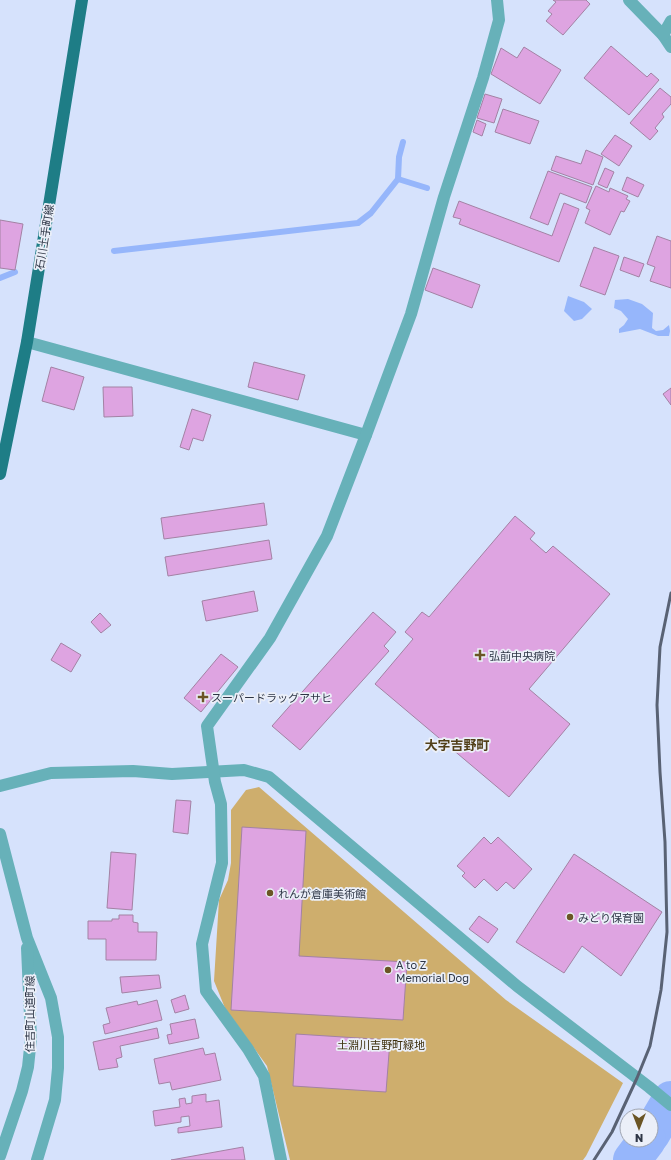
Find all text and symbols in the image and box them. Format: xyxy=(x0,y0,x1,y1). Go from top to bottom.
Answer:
street label: 石川土手町線 xyxy=(32,203,56,271)
marker: 弘前中央病院 xyxy=(474,649,486,661)
place label: 弘前中央病院 xyxy=(489,649,555,662)
place label: スーパードラッグアサヒ xyxy=(211,691,332,704)
marker: スーパードラッグアサヒ xyxy=(198,692,208,702)
district label: 大字吉野町 xyxy=(424,737,490,753)
place label: れんが倉庫美術館 xyxy=(278,887,366,900)
marker: れんが倉庫美術館 xyxy=(265,888,275,898)
place label: みどり保育園 xyxy=(578,911,644,924)
marker: みどり保育園 xyxy=(565,912,575,922)
place label: A to Z Memorial Dog xyxy=(396,958,469,984)
marker: A to Z Memorial Dog xyxy=(383,965,393,975)
street label: 住吉町山道町線 xyxy=(23,976,36,1053)
park label: 土淵川吉野町緑地 xyxy=(337,1038,425,1051)
north arrow xyxy=(619,1108,659,1148)
text: N xyxy=(635,1132,643,1145)

